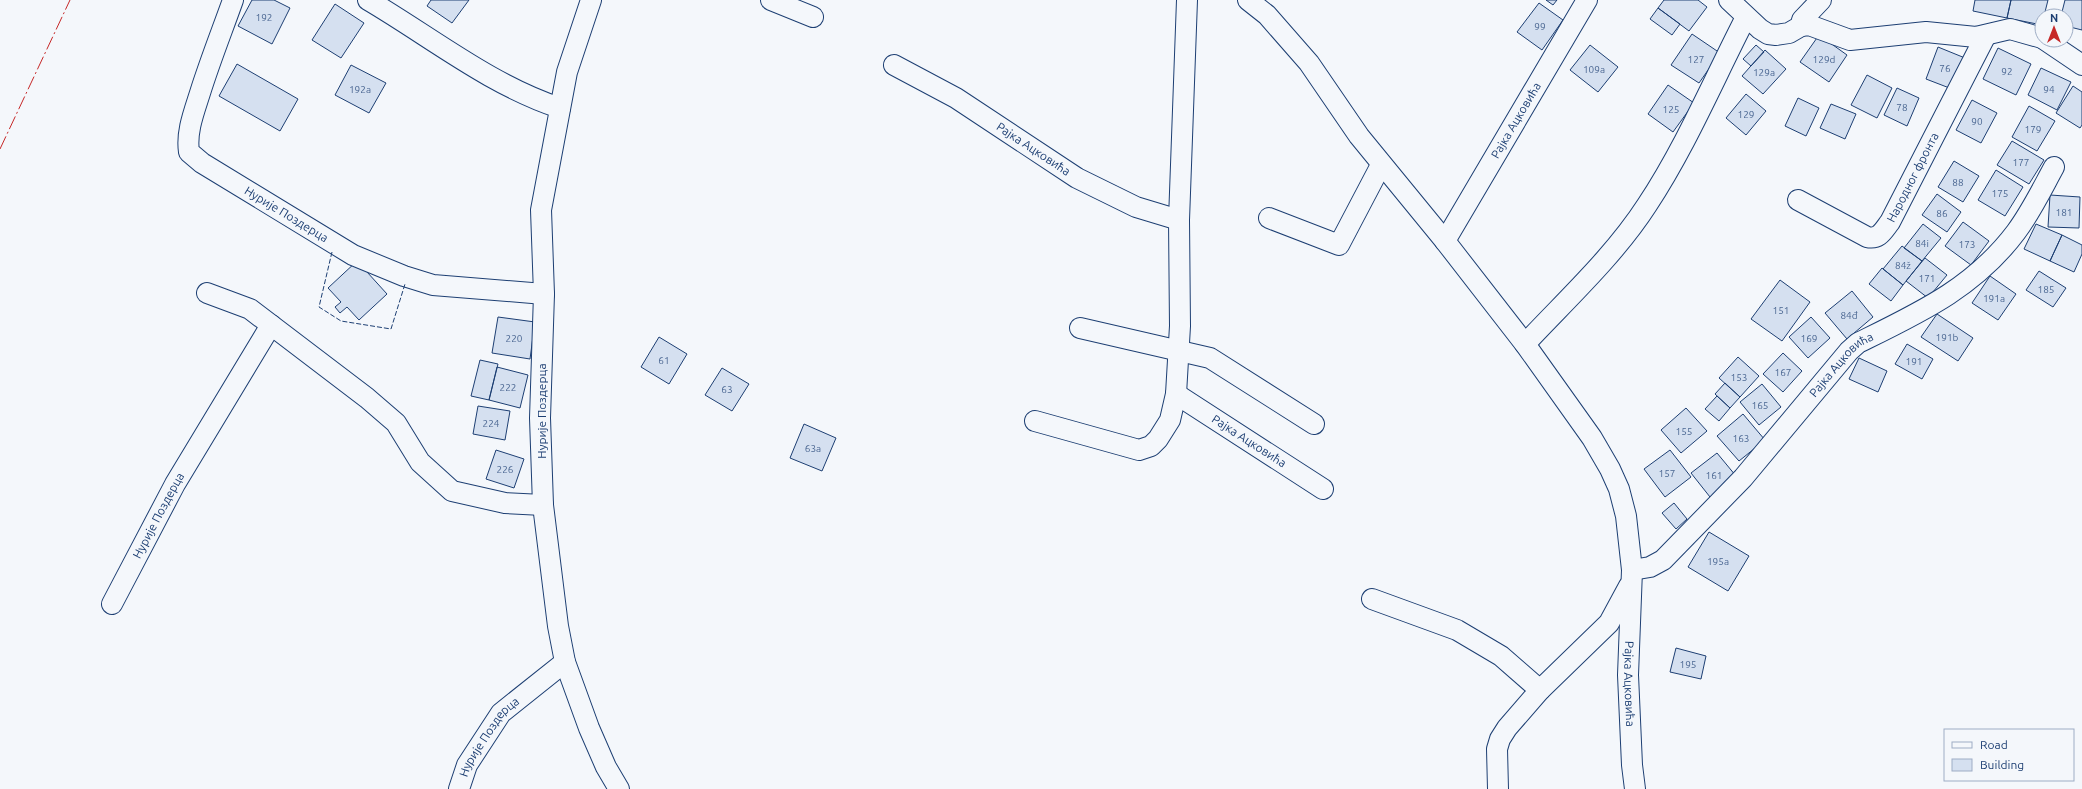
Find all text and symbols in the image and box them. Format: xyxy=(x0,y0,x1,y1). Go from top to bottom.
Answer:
north arrow xyxy=(2034,8,2074,48)
house number: 192 xyxy=(256,12,272,23)
text: N xyxy=(2050,12,2058,24)
house number: 99 xyxy=(1534,21,1546,32)
house number: 127 xyxy=(1688,54,1704,65)
house number: 129d xyxy=(1813,54,1836,65)
house number: 76 xyxy=(1939,63,1951,74)
house number: 109a xyxy=(1583,64,1605,75)
house number: 92 xyxy=(2001,66,2013,77)
house number: 129a xyxy=(1753,67,1775,78)
street label: Рајка Ацковића xyxy=(1488,80,1543,160)
house number: 192a xyxy=(349,84,371,95)
house number: 94 xyxy=(2043,84,2055,95)
house number: 78 xyxy=(1896,102,1908,113)
house number: 125 xyxy=(1663,104,1679,115)
house number: 129 xyxy=(1738,109,1754,120)
house number: 90 xyxy=(1971,116,1983,127)
street label: Рајка Ацковића xyxy=(994,120,1073,178)
house number: 179 xyxy=(2025,124,2041,135)
street label: Народног фронта xyxy=(1884,130,1941,224)
house number: 177 xyxy=(2013,157,2029,168)
house number: 88 xyxy=(1952,177,1964,188)
street label: Нурије Поздерца xyxy=(242,184,331,244)
house number: 175 xyxy=(1992,188,2008,199)
house number: 181 xyxy=(2056,207,2072,218)
house number: 86 xyxy=(1936,208,1948,219)
house number: 84i xyxy=(1915,238,1929,249)
house number: 173 xyxy=(1959,239,1975,250)
house number: 84ž xyxy=(1895,260,1911,271)
house number: 171 xyxy=(1919,273,1935,284)
house number: 185 xyxy=(2038,284,2054,295)
house number: 191a xyxy=(1983,293,2005,304)
house number: 151 xyxy=(1773,305,1789,316)
house number: 84đ xyxy=(1840,310,1858,321)
street label: Рајка Ацковића xyxy=(1807,330,1875,399)
house number: 191b xyxy=(1936,332,1959,343)
house number: 220 xyxy=(506,333,523,344)
house number: 169 xyxy=(1801,333,1817,344)
house number: 61 xyxy=(658,355,670,366)
house number: 191 xyxy=(1906,356,1922,367)
street label: Нурије Поздерца xyxy=(535,363,548,459)
house number: 167 xyxy=(1775,367,1791,378)
house number: 153 xyxy=(1731,372,1747,383)
house number: 222 xyxy=(500,382,516,393)
house number: 63 xyxy=(721,384,733,395)
house number: 165 xyxy=(1752,400,1768,411)
street label: Рајка Ацковића xyxy=(1210,412,1289,470)
house number: 224 xyxy=(483,418,500,429)
house number: 155 xyxy=(1676,426,1692,437)
house number: 163 xyxy=(1733,433,1749,444)
house number: 63a xyxy=(805,443,821,454)
house number: 226 xyxy=(497,464,514,475)
house number: 157 xyxy=(1659,468,1675,479)
street label: Нурије Поздерца xyxy=(130,470,186,560)
house number: 161 xyxy=(1706,470,1722,481)
house number: 195a xyxy=(1707,556,1729,567)
street label: Рајка Ацковића xyxy=(1622,641,1637,727)
house number: 195 xyxy=(1680,659,1696,670)
street label: Нурије Поздерца xyxy=(457,694,521,778)
legend xyxy=(1944,729,2074,781)
text: Road xyxy=(1980,738,2008,751)
text: Building xyxy=(1980,758,2024,771)

